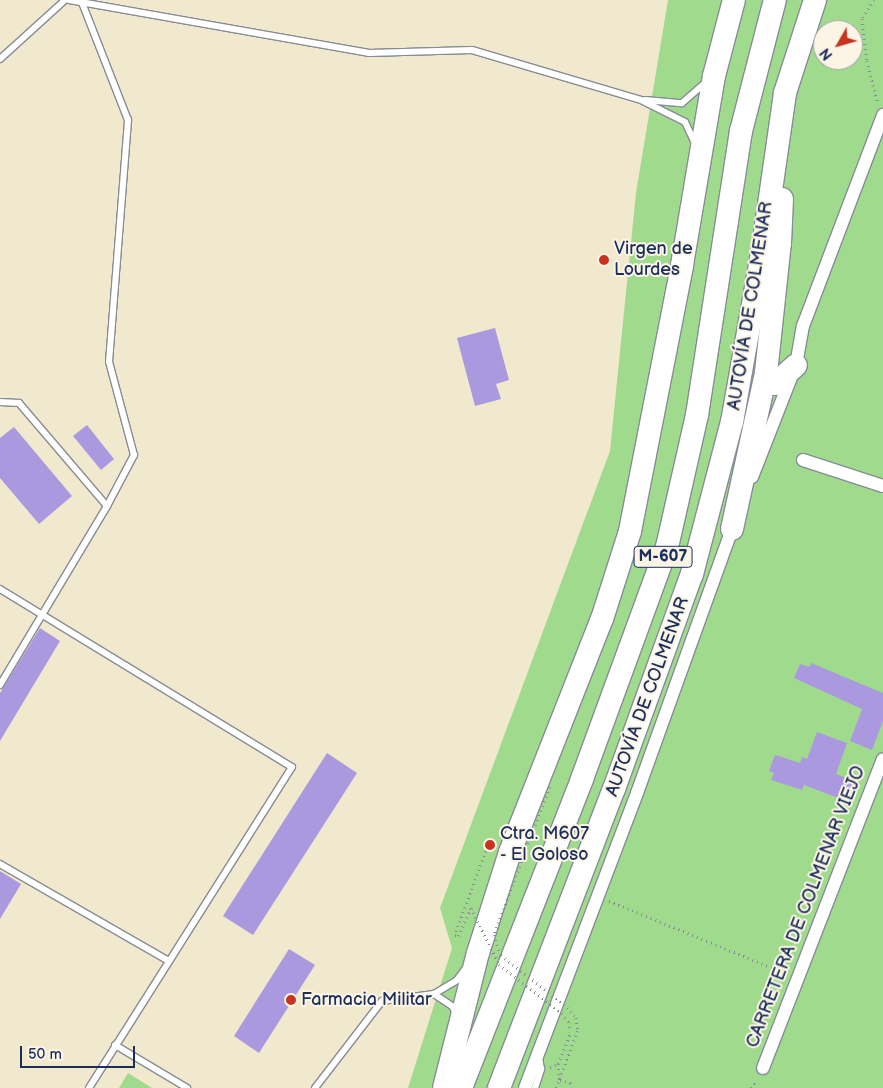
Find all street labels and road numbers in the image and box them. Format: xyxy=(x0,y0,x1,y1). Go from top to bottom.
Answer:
street label: AUTOVÍA DE COLMENAR xyxy=(724,200,778,412)
road number: M-607 xyxy=(633,544,693,570)
street label: AUTOVÍA DE COLMENAR xyxy=(602,594,694,800)
street label: CARRETERA DE COLMENAR VIEJO xyxy=(742,763,870,1051)

